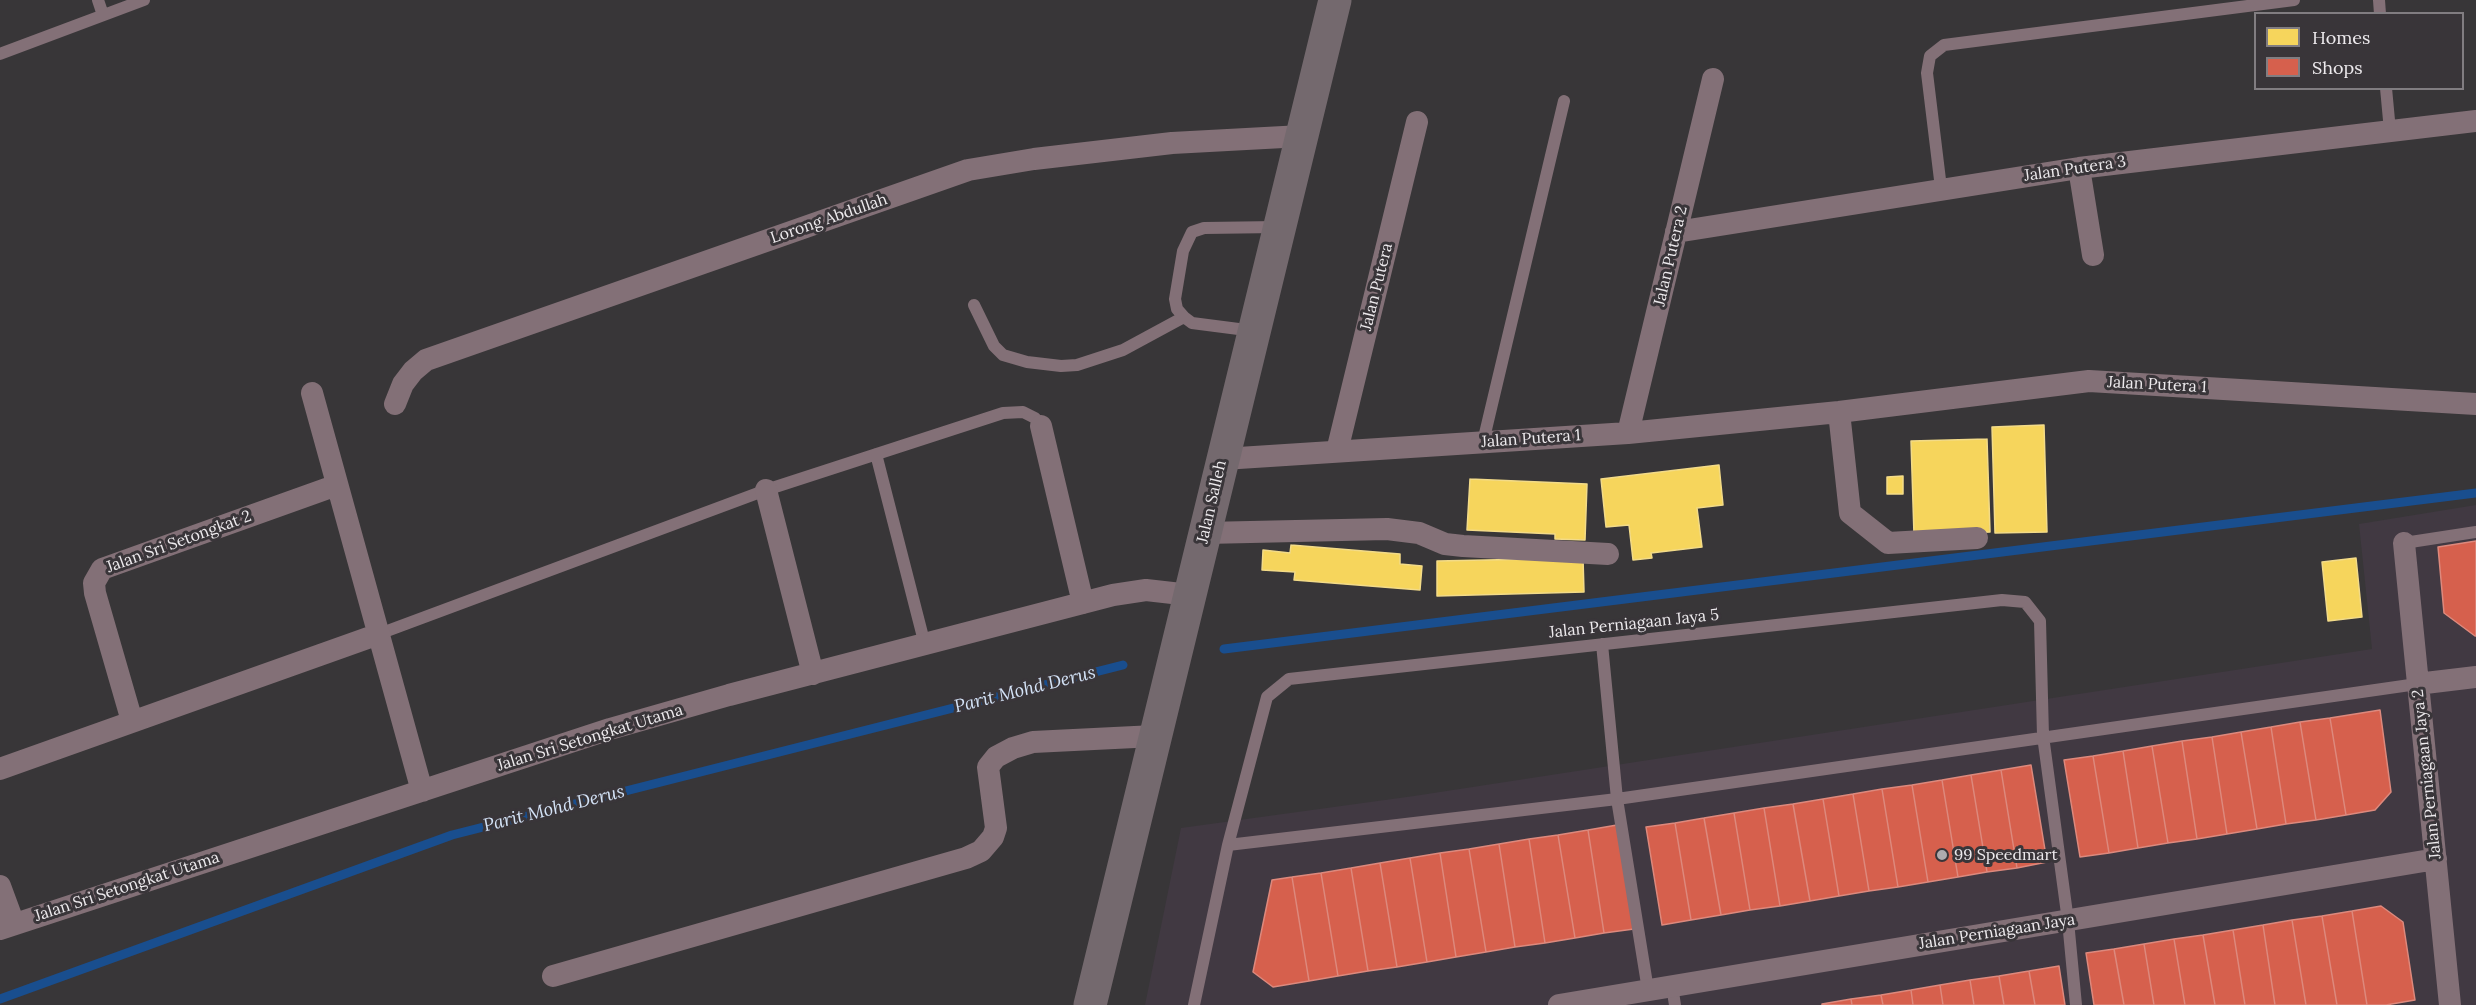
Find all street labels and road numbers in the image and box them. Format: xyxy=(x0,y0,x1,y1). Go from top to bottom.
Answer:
street label: Jalan Putera 3 xyxy=(2023,152,2127,186)
street label: Lorong Abdullah xyxy=(768,190,890,248)
street label: Jalan Putera 2 xyxy=(1650,204,1692,308)
street label: Jalan Putera xyxy=(1357,241,1397,333)
street label: Jalan Putera 1 xyxy=(2107,373,2207,397)
street label: Jalan Putera 1 xyxy=(1481,426,1581,452)
street label: Jalan Salleh xyxy=(1193,459,1231,545)
street label: Jalan Sri Setongkat 2 xyxy=(104,507,254,577)
street label: Jalan Perniagaan Jaya 5 xyxy=(1548,606,1720,642)
street label: Jalan Perniagaan Jaya 2 xyxy=(2409,688,2445,860)
street label: Jalan Sri Setongkat Utama xyxy=(495,701,685,775)
street label: Jalan Sri Setongkat Utama xyxy=(32,848,222,926)
street label: Jalan Perniagaan Jaya xyxy=(1918,910,2076,954)

